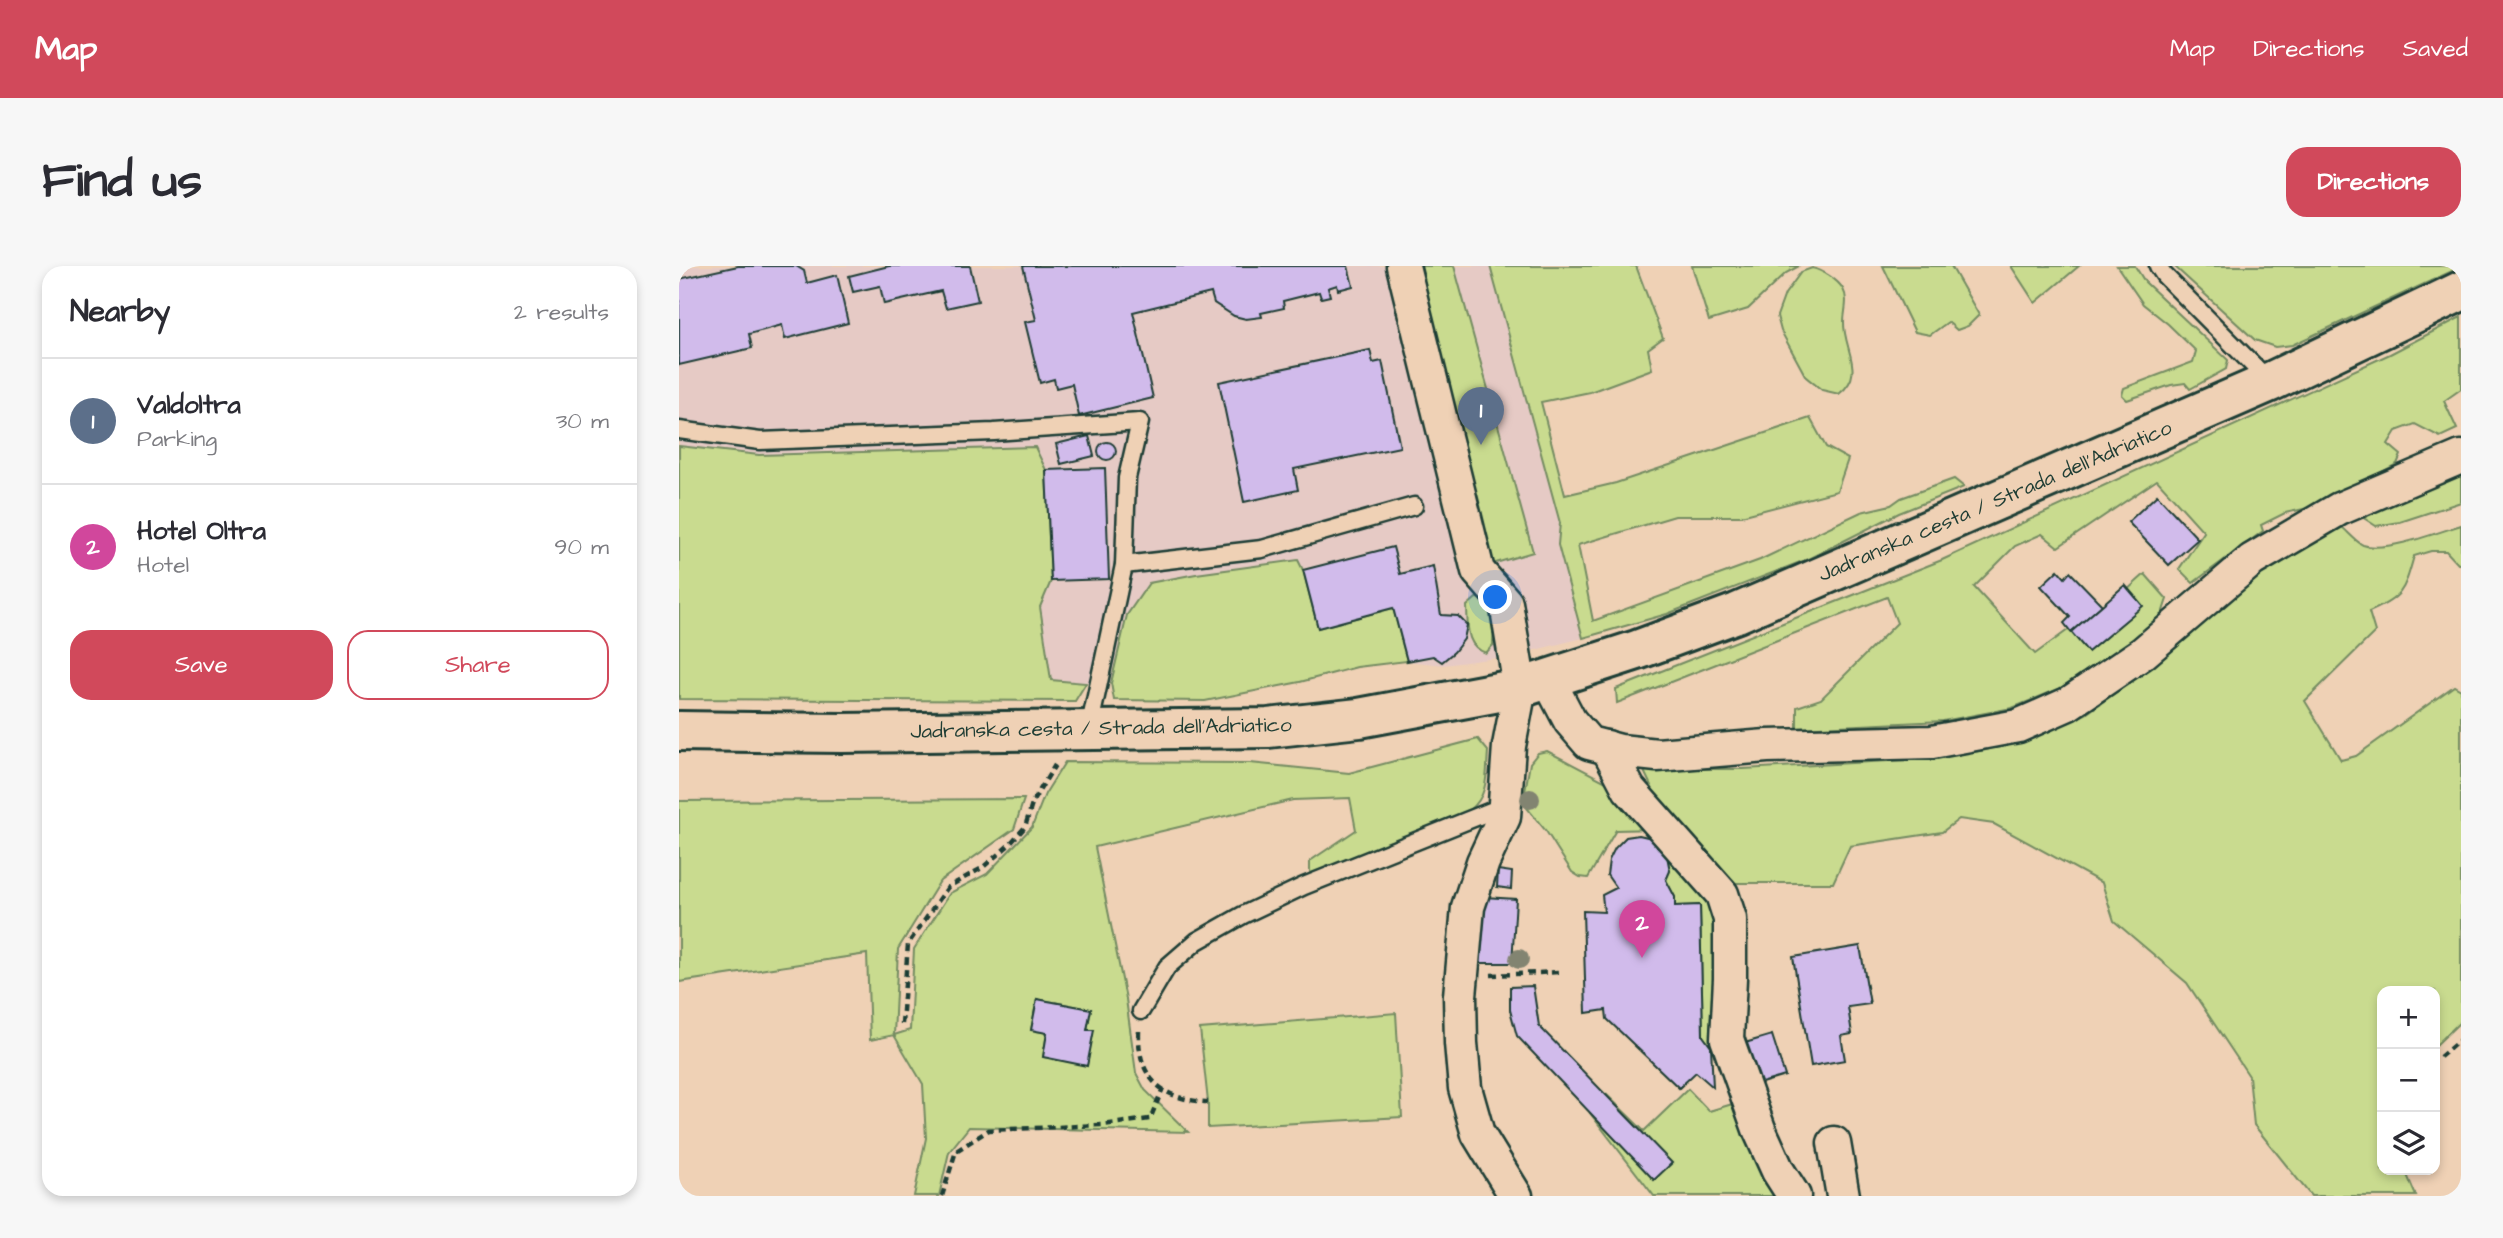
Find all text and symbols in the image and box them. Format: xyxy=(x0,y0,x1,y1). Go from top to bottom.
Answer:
text: Map xyxy=(35,26,97,72)
text: Map xyxy=(2170,32,2215,66)
text: Directions xyxy=(2253,32,2365,66)
text: Saved xyxy=(2403,32,2468,66)
button: Directions xyxy=(2286,147,2461,217)
text: Find us xyxy=(42,148,202,216)
text: Nearby xyxy=(70,291,170,333)
text: 2 results xyxy=(514,296,609,328)
text: Valdoltra xyxy=(137,387,241,423)
pin: 1 xyxy=(1458,387,1504,445)
text: 1 xyxy=(92,405,94,437)
text: 30 m xyxy=(556,405,609,437)
street label: Jadranska cesta / Strada dell'Adriatico xyxy=(1814,413,2176,589)
text: Parking xyxy=(137,423,217,455)
text: Hotel Oltra xyxy=(137,513,266,549)
text: 2 xyxy=(86,531,100,563)
text: 90 m xyxy=(554,531,609,563)
text: Hotel xyxy=(137,549,189,581)
your location xyxy=(1478,580,1512,614)
button: Save xyxy=(70,630,333,700)
button: Share xyxy=(347,630,609,700)
street label: Jadranska cesta / Strada dell'Adriatico xyxy=(910,710,1292,746)
pin: 2 xyxy=(1619,900,1665,958)
map controls xyxy=(2377,986,2440,1175)
button: + xyxy=(2377,986,2440,1049)
button: − xyxy=(2377,1049,2440,1112)
button: layers xyxy=(2377,1112,2440,1175)

